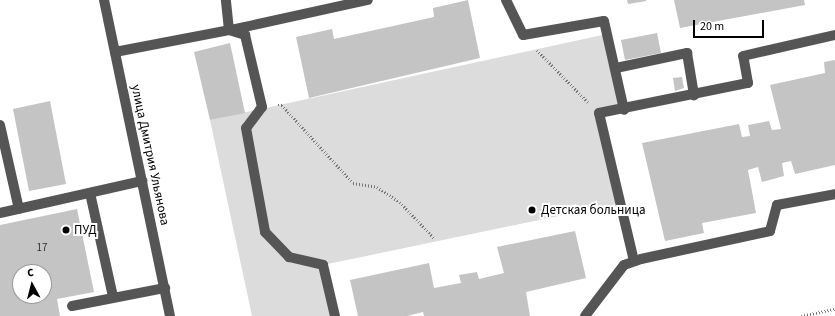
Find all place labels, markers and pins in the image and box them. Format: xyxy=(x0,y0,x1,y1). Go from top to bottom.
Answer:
place label: Детская больница xyxy=(541,202,645,218)
marker: Детская больница xyxy=(526,204,538,216)
place label: ПУД xyxy=(74,222,97,238)
marker: ПУД xyxy=(61,225,71,235)

